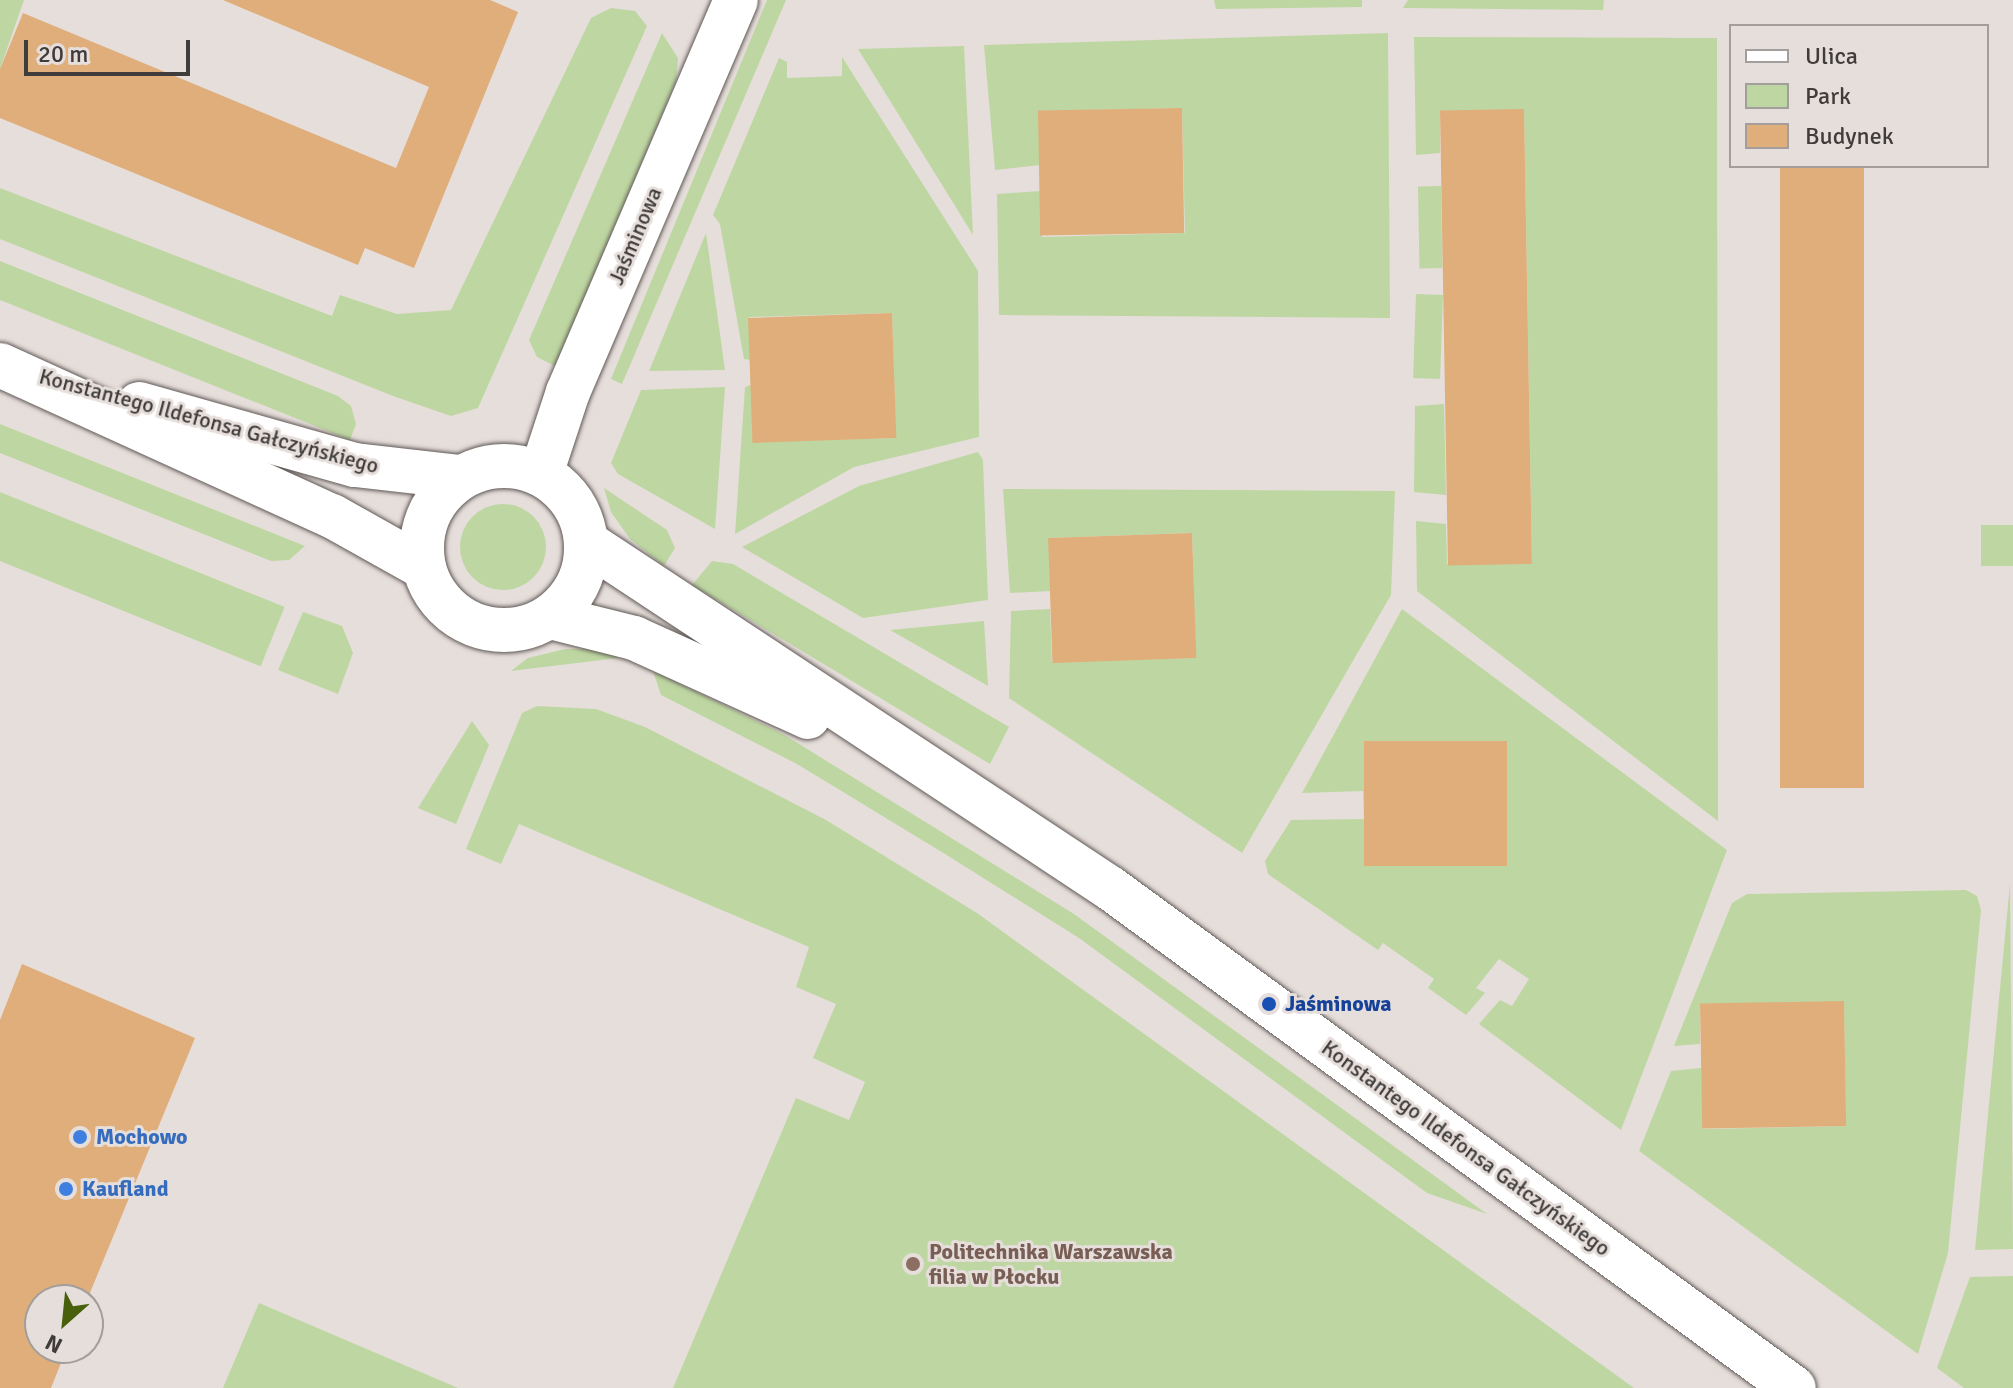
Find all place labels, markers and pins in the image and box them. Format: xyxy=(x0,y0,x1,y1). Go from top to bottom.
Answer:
place label: Jaśminowa xyxy=(1285,991,1392,1017)
marker: Jaśminowa xyxy=(1260,995,1278,1013)
place label: Mochowo xyxy=(96,1124,188,1150)
marker: Mochowo xyxy=(71,1128,89,1146)
place label: Kaufland xyxy=(82,1176,168,1202)
marker: Kaufland xyxy=(57,1180,75,1198)
place label: Politechnika Warszawska filia w Płocku xyxy=(929,1238,1173,1290)
marker: Politechnika Warszawska filia w Płocku xyxy=(904,1255,922,1273)

